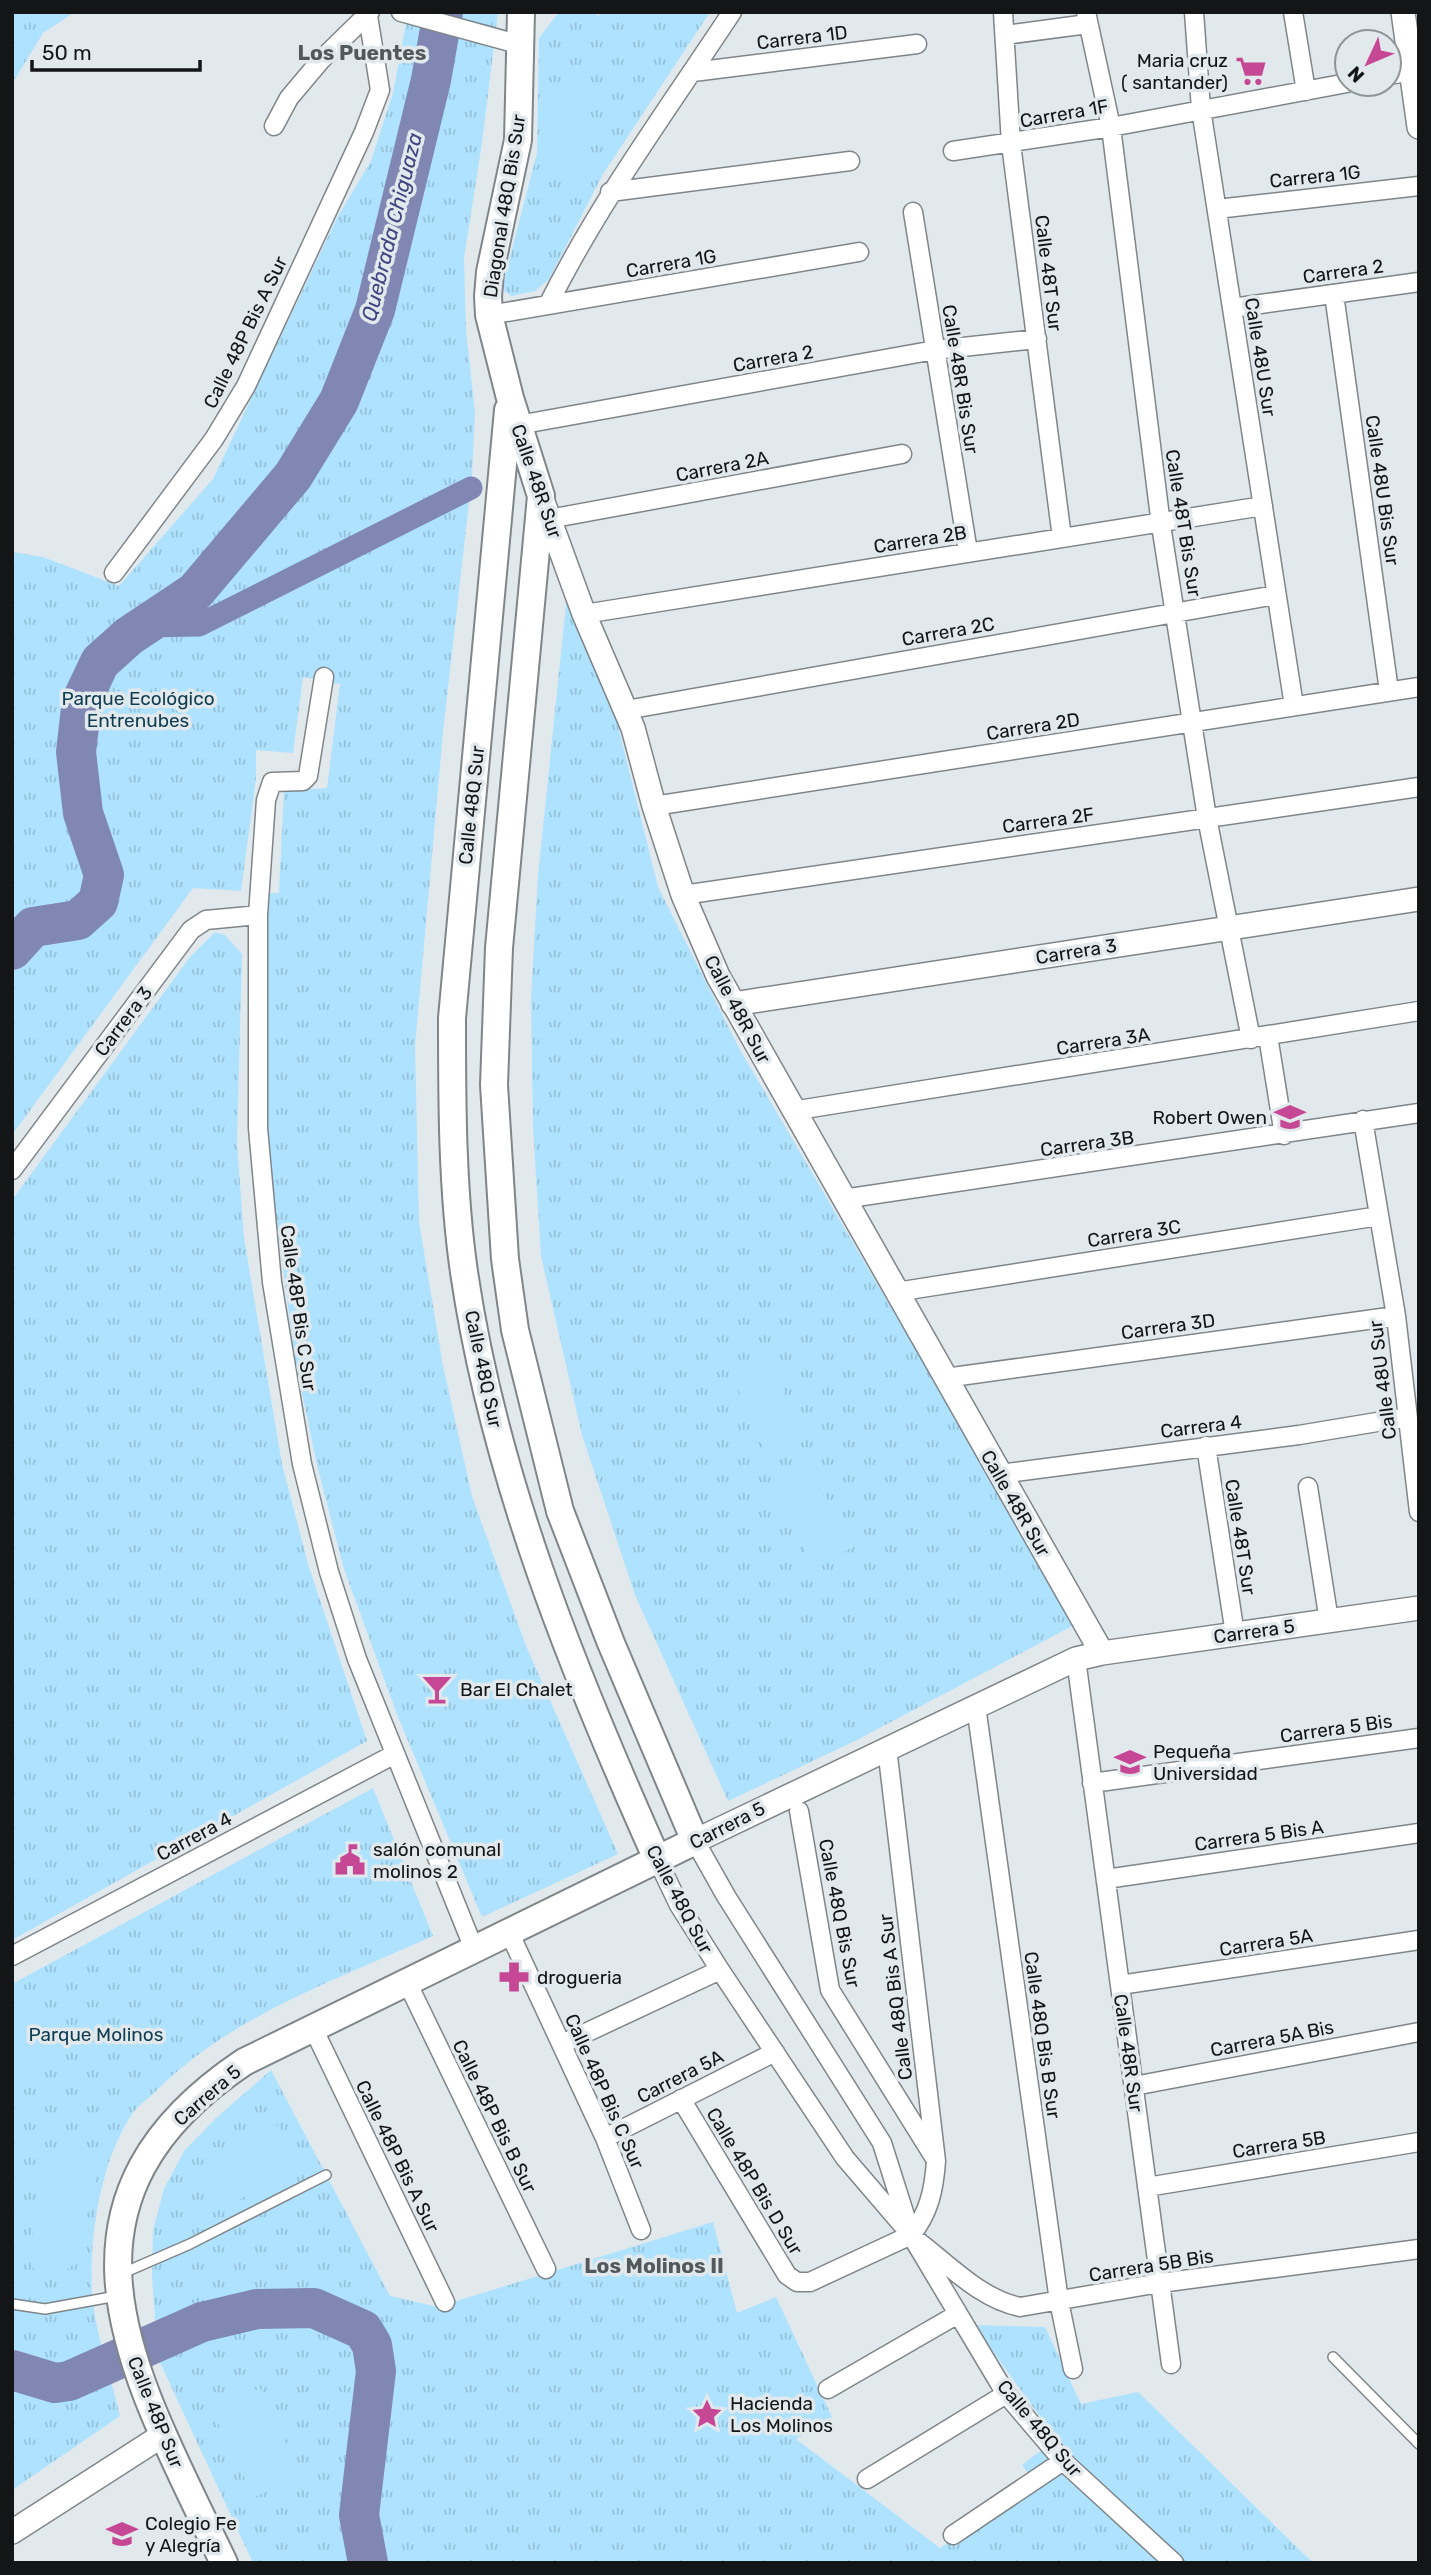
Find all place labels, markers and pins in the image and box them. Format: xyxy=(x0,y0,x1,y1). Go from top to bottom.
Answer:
place label: Maria cruz ( santander) xyxy=(1121,49,1228,94)
supermarket icon: Maria cruz ( santander) xyxy=(1234,54,1268,88)
school or university icon: Robert Owen xyxy=(1273,1100,1307,1134)
place label: Robert Owen xyxy=(1153,1106,1267,1129)
bar icon: Bar El Chalet xyxy=(420,1672,454,1706)
place label: Bar El Chalet xyxy=(460,1678,573,1701)
place label: Pequeña Universidad xyxy=(1153,1740,1258,1785)
school or university icon: Pequeña Universidad xyxy=(1113,1745,1147,1779)
place label: salón comunal molinos 2 xyxy=(373,1838,501,1883)
public building icon: salón comunal molinos 2 xyxy=(333,1843,367,1877)
pharmacy icon: drogueria xyxy=(497,1960,531,1994)
place label: drogueria xyxy=(537,1966,622,1989)
place label: Hacienda Los Molinos xyxy=(730,2392,833,2437)
place icon: Hacienda Los Molinos xyxy=(690,2397,724,2431)
place label: Colegio Fe y Alegría xyxy=(145,2512,237,2557)
school or university icon: Colegio Fe y Alegría xyxy=(105,2517,139,2551)

